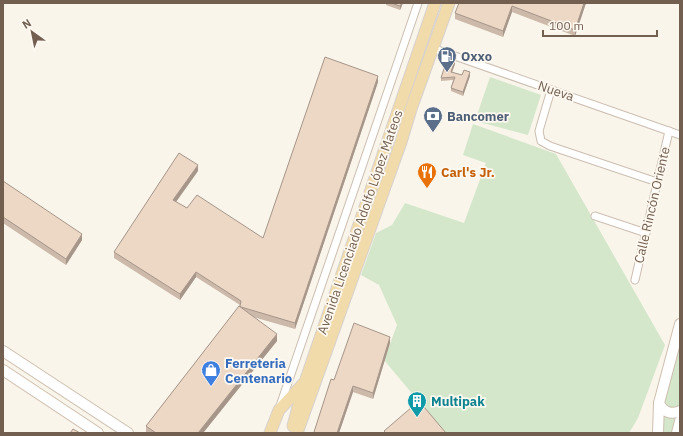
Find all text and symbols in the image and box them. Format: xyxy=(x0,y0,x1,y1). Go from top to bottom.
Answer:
north arrow xyxy=(12,12,52,52)
scale bar xyxy=(543,12,657,38)
text: N xyxy=(19,16,34,32)
text: 100 m xyxy=(549,18,584,33)
fuel station icon: Oxxo xyxy=(436,45,458,73)
place label: Oxxo xyxy=(461,48,492,65)
street label: Nueva xyxy=(536,77,576,105)
bank icon: Bancomer xyxy=(422,105,444,133)
street label: Avenida Licenciado Adolfo López Mateos xyxy=(313,107,407,337)
place label: Bancomer xyxy=(447,108,509,125)
street label: Calle Rincón Oriente xyxy=(630,145,674,265)
restaurant icon: Carl's Jr. xyxy=(416,161,438,189)
place label: Carl's Jr. xyxy=(441,164,495,181)
place label: Ferreteria Centenario xyxy=(225,355,292,387)
shop icon: Ferreteria Centenario xyxy=(200,359,222,387)
building icon: Multipak xyxy=(406,390,428,418)
place label: Multipak xyxy=(431,393,485,410)

